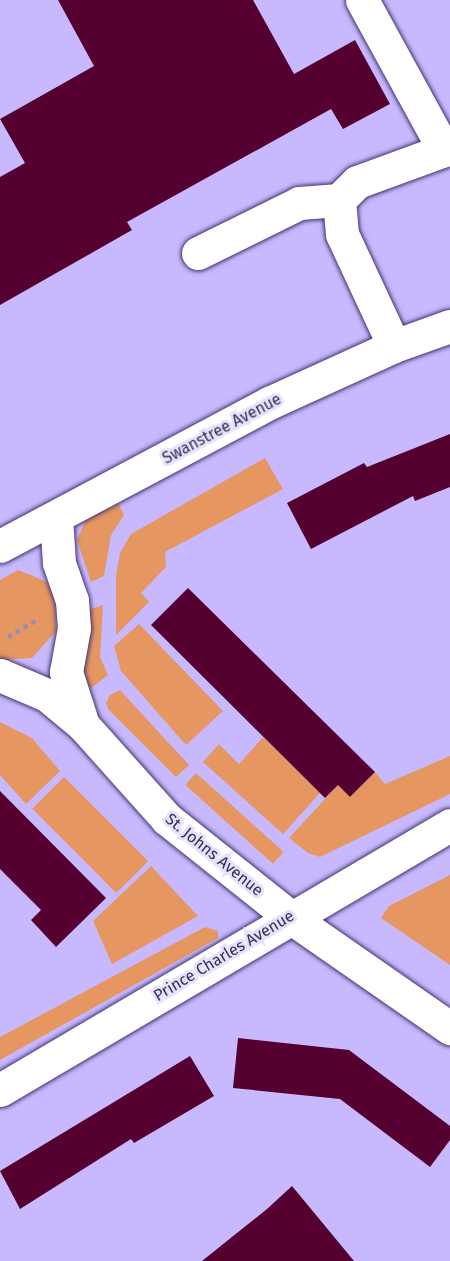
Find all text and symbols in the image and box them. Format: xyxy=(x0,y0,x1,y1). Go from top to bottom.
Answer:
street label: Swanstree Avenue xyxy=(159,390,285,468)
street label: St. Johns Avenue xyxy=(161,810,267,900)
street label: Prince Charles Avenue xyxy=(150,906,298,1006)

